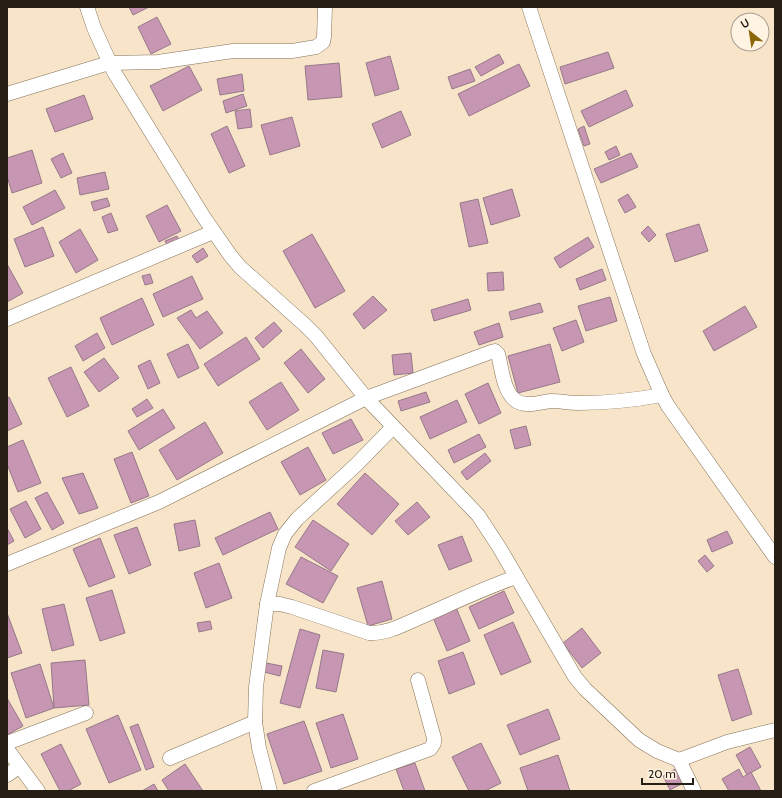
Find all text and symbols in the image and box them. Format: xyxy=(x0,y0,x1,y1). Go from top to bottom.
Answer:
north arrow xyxy=(730,12,770,52)
text: U xyxy=(738,15,752,31)
scale bar xyxy=(642,760,693,786)
text: 20 m xyxy=(648,766,676,781)

